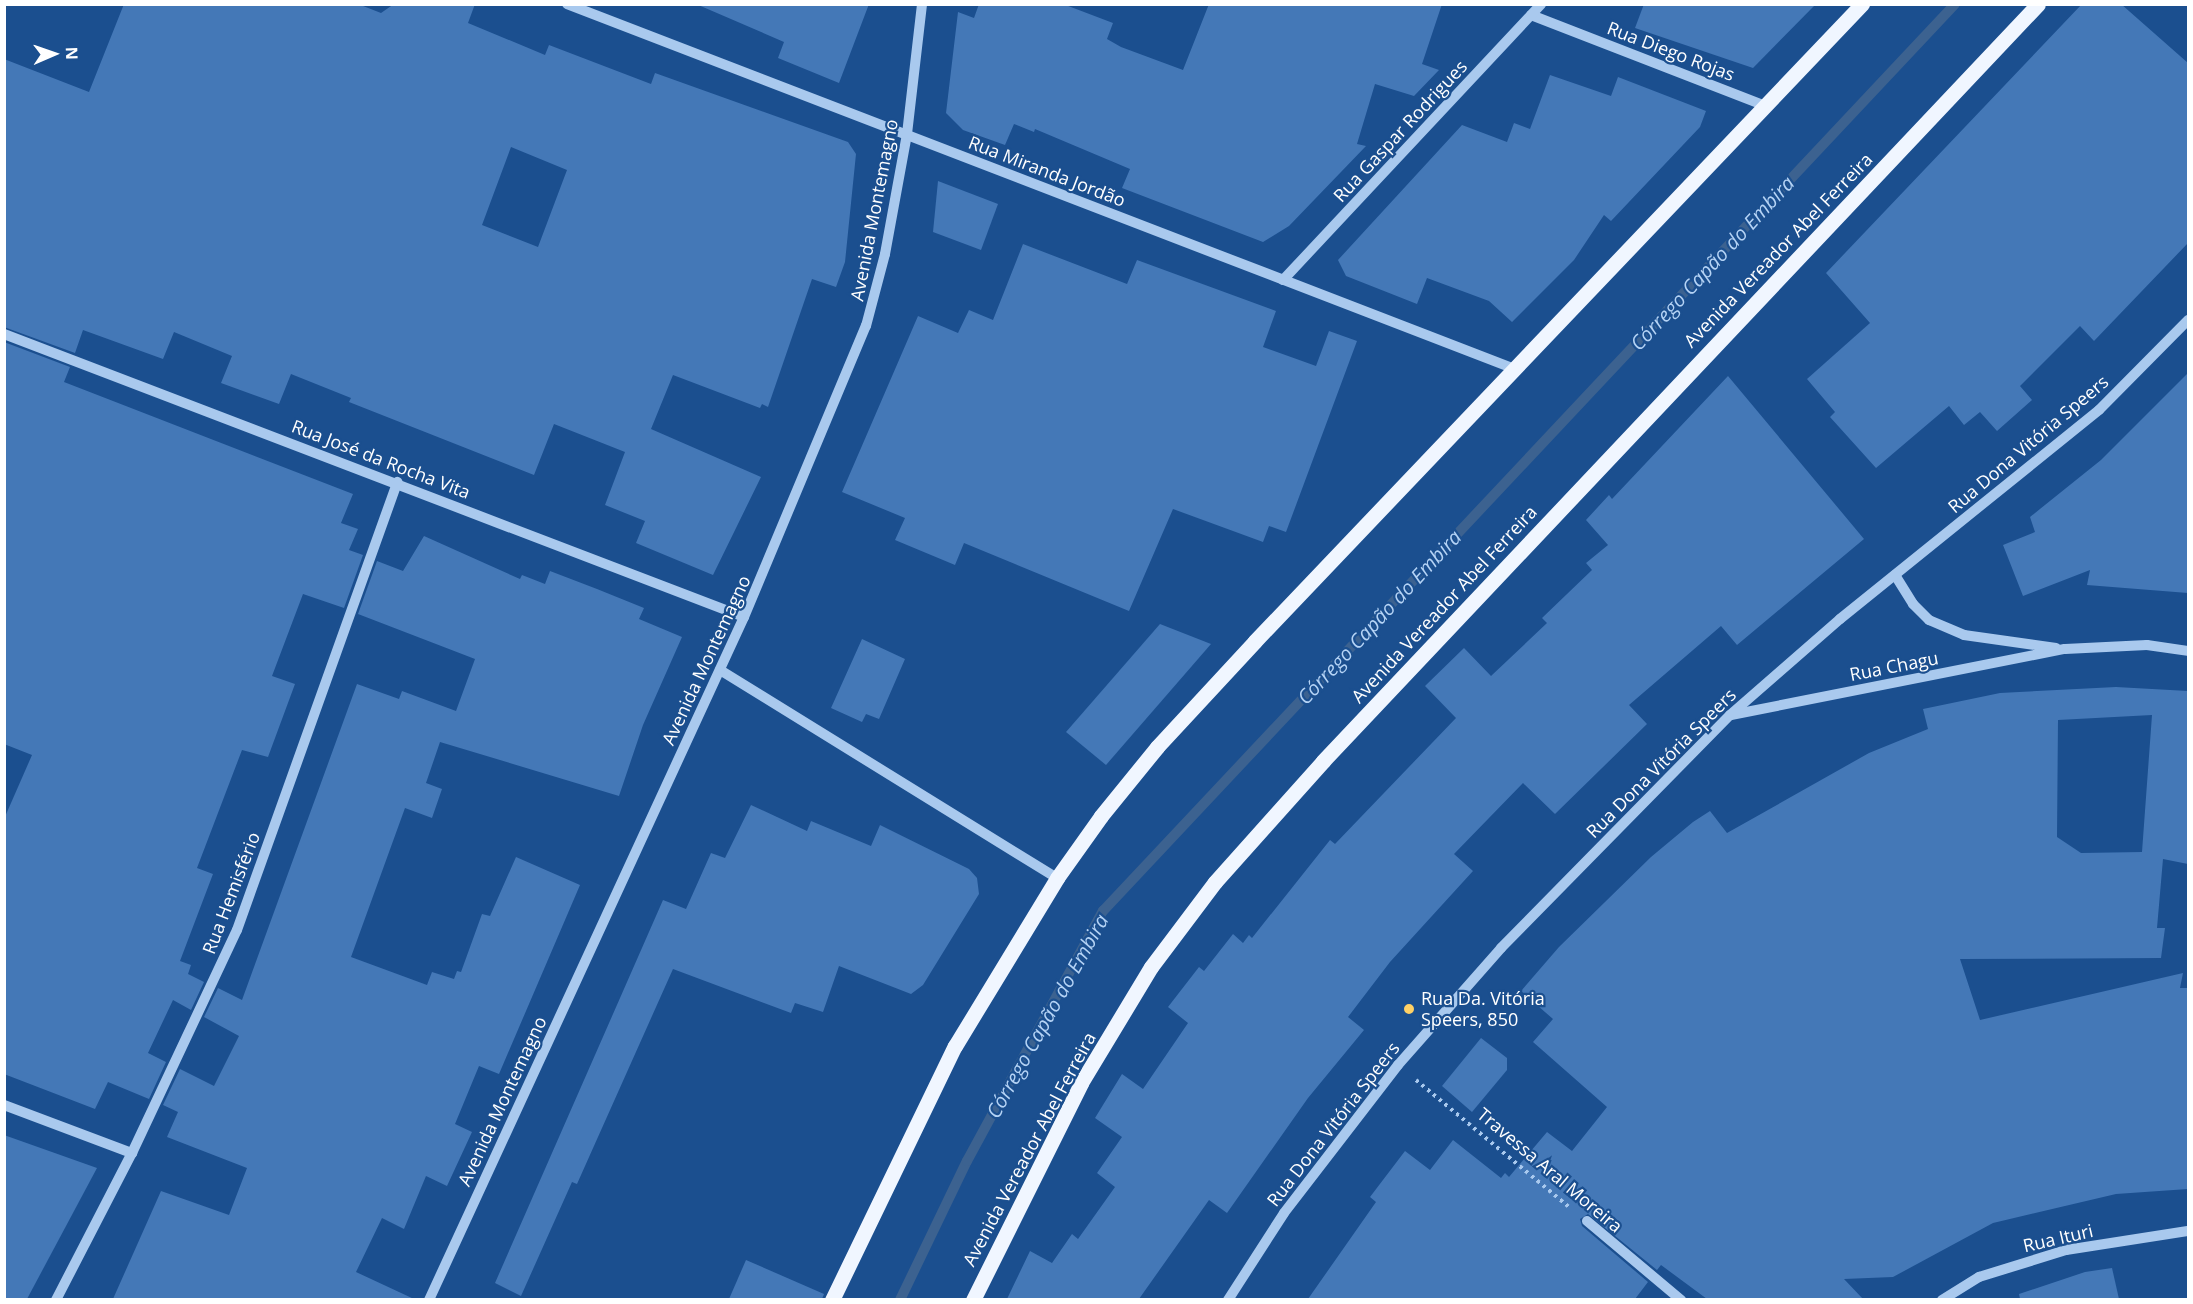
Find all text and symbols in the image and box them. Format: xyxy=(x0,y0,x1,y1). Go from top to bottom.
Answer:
street label: Rua Diego Rojas xyxy=(1604,17,1738,85)
north arrow xyxy=(24,24,84,84)
text: N xyxy=(61,46,83,60)
street label: Rua Gaspar Rodrigues xyxy=(1329,56,1471,206)
street label: Avenida Montemagno xyxy=(846,117,902,303)
street label: Rua Miranda Jordão xyxy=(965,131,1129,211)
street label: Avenida Vereador Abel Ferreira xyxy=(1679,148,1877,352)
water label: Córrego Capão do Embira xyxy=(1625,171,1799,355)
street label: Rua Dona Vitória Speers xyxy=(1943,371,2113,517)
street label: Rua José da Rocha Vita xyxy=(289,415,473,503)
street label: Avenida Vereador Abel Ferreira xyxy=(1347,501,1541,707)
water label: Córrego Capão do Embira xyxy=(1292,525,1466,709)
street label: Avenida Montemagno xyxy=(657,572,755,748)
street label: Rua Chagu xyxy=(1848,647,1940,685)
street label: Rua Dona Vitória Speers xyxy=(1582,684,1740,842)
street label: Rua Hemisfério xyxy=(198,829,264,957)
water label: Córrego Capão do Embira xyxy=(981,910,1113,1122)
place label: Rua Da. Vitória Speers, 850 xyxy=(1421,988,1545,1030)
marker: Rua Da. Vitória Speers, 850 xyxy=(1402,1002,1416,1016)
street label: Avenida Montemagno xyxy=(453,1013,551,1189)
street label: Avenida Vereador Abel Ferreira xyxy=(958,1028,1100,1270)
street label: Rua Dona Vitória Speers xyxy=(1262,1038,1404,1210)
street label: Travessa Aral Moreira xyxy=(1473,1103,1627,1237)
street label: Rua Ituri xyxy=(2021,1219,2095,1257)

